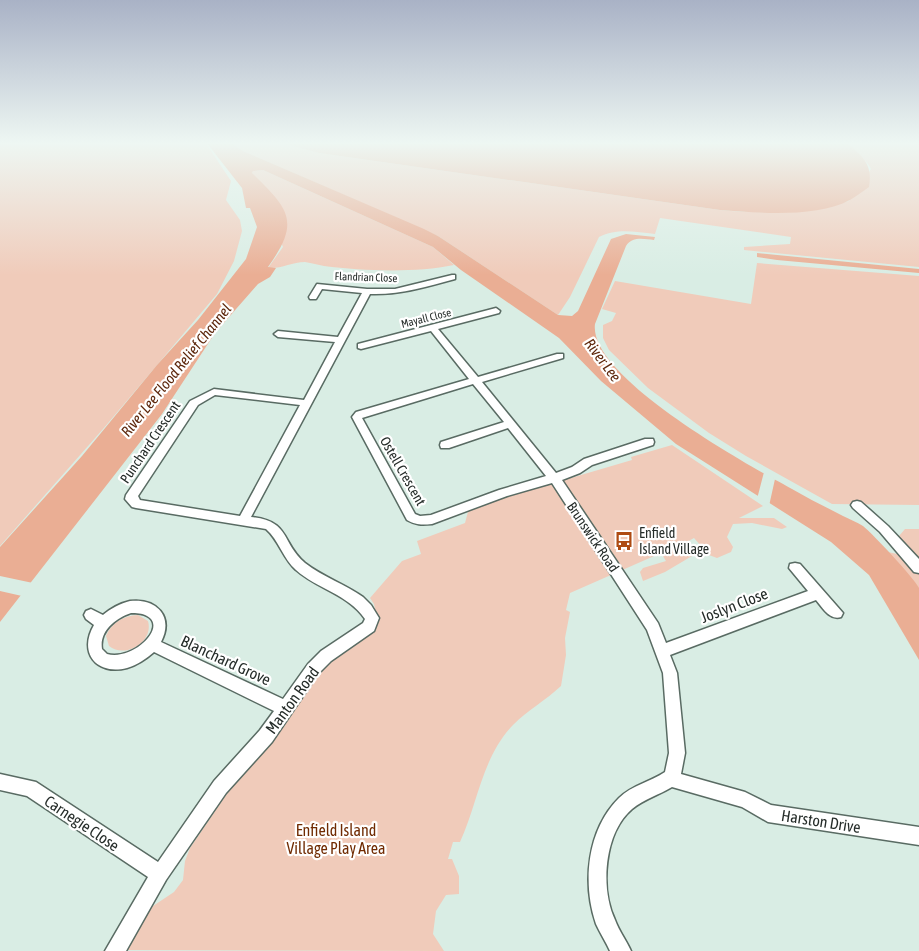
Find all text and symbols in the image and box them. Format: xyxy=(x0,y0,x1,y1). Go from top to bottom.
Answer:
street label: Flandrian Close xyxy=(335,270,397,284)
water label: River Lee Flood Relief Channel xyxy=(117,300,235,440)
street label: Mayall Close xyxy=(400,306,452,330)
water label: River Lee xyxy=(581,335,625,385)
street label: Punchard Crescent xyxy=(117,398,183,486)
street label: Ostell Crescent xyxy=(377,434,429,508)
street label: Brunswick Road xyxy=(564,499,622,575)
place label: Enfield Island Village xyxy=(639,525,709,557)
bus stop icon: Enfield Island Village xyxy=(613,530,635,552)
street label: Joslyn Close xyxy=(698,584,771,627)
street label: Blanchard Grove xyxy=(178,631,274,689)
street label: Manton Road xyxy=(262,663,322,737)
street label: Carnegie Close xyxy=(41,791,123,855)
street label: Harston Drive xyxy=(780,806,862,836)
park label: Enfield Island Village Play Area xyxy=(286,821,386,858)

